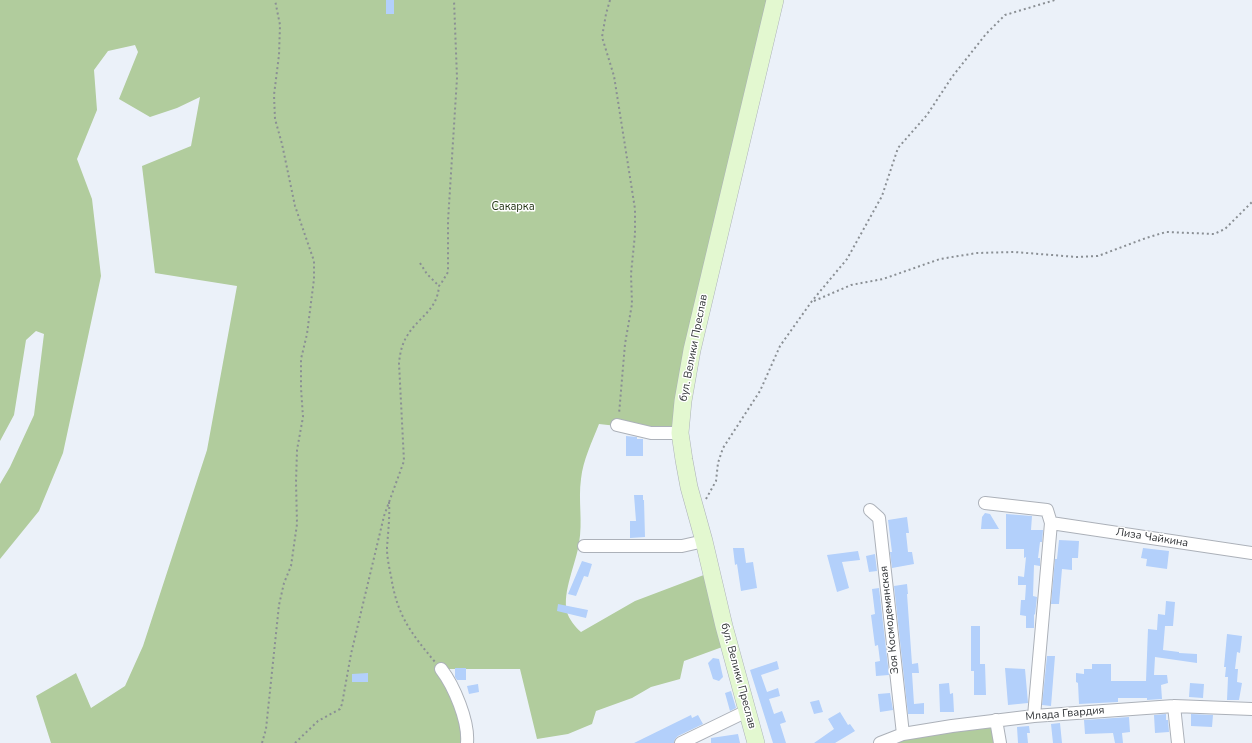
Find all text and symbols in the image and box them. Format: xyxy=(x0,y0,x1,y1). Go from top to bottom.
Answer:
park label: Сакарка xyxy=(491,200,535,214)
street label: бул. Велики Преслав xyxy=(677,293,711,403)
street label: Лиза Чайкина xyxy=(1115,526,1189,550)
street label: Зоя Космодемянская xyxy=(878,565,902,675)
street label: бул. Велики Преслав xyxy=(718,622,758,730)
street label: Млада Гвардия xyxy=(1025,704,1105,724)

